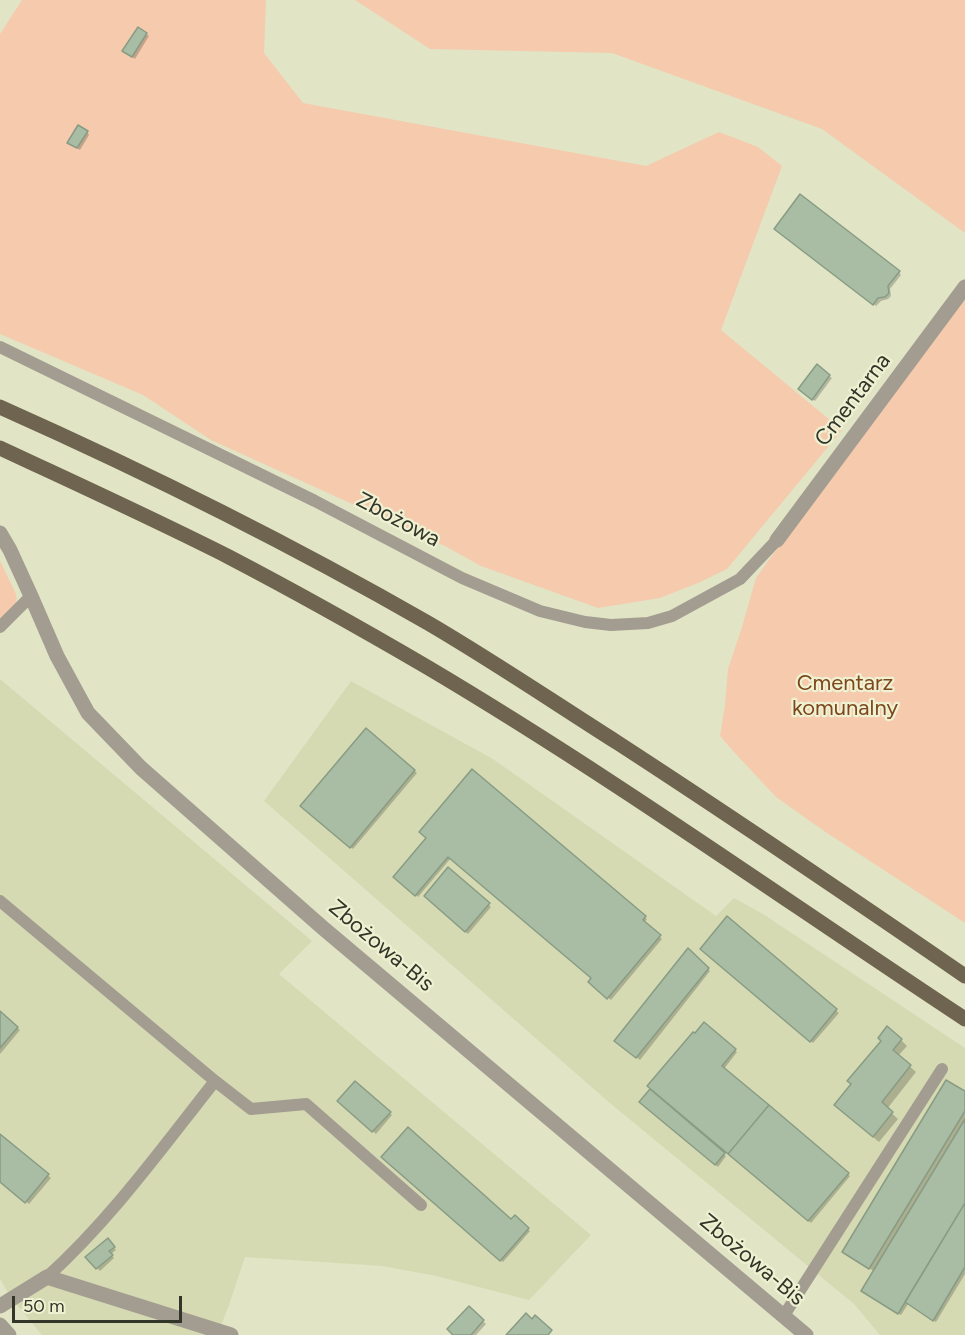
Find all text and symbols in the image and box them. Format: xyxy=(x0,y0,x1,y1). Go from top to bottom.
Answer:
street label: Cmentarna xyxy=(810,348,896,452)
street label: Zbożowa xyxy=(352,487,444,553)
park label: Cmentarz komunalny xyxy=(792,671,898,722)
street label: Zbożowa-Bis xyxy=(323,894,439,998)
street label: Zbożowa-Bis xyxy=(694,1208,810,1312)
scale bar xyxy=(15,1284,184,1322)
text: 50 m xyxy=(23,1295,65,1317)

